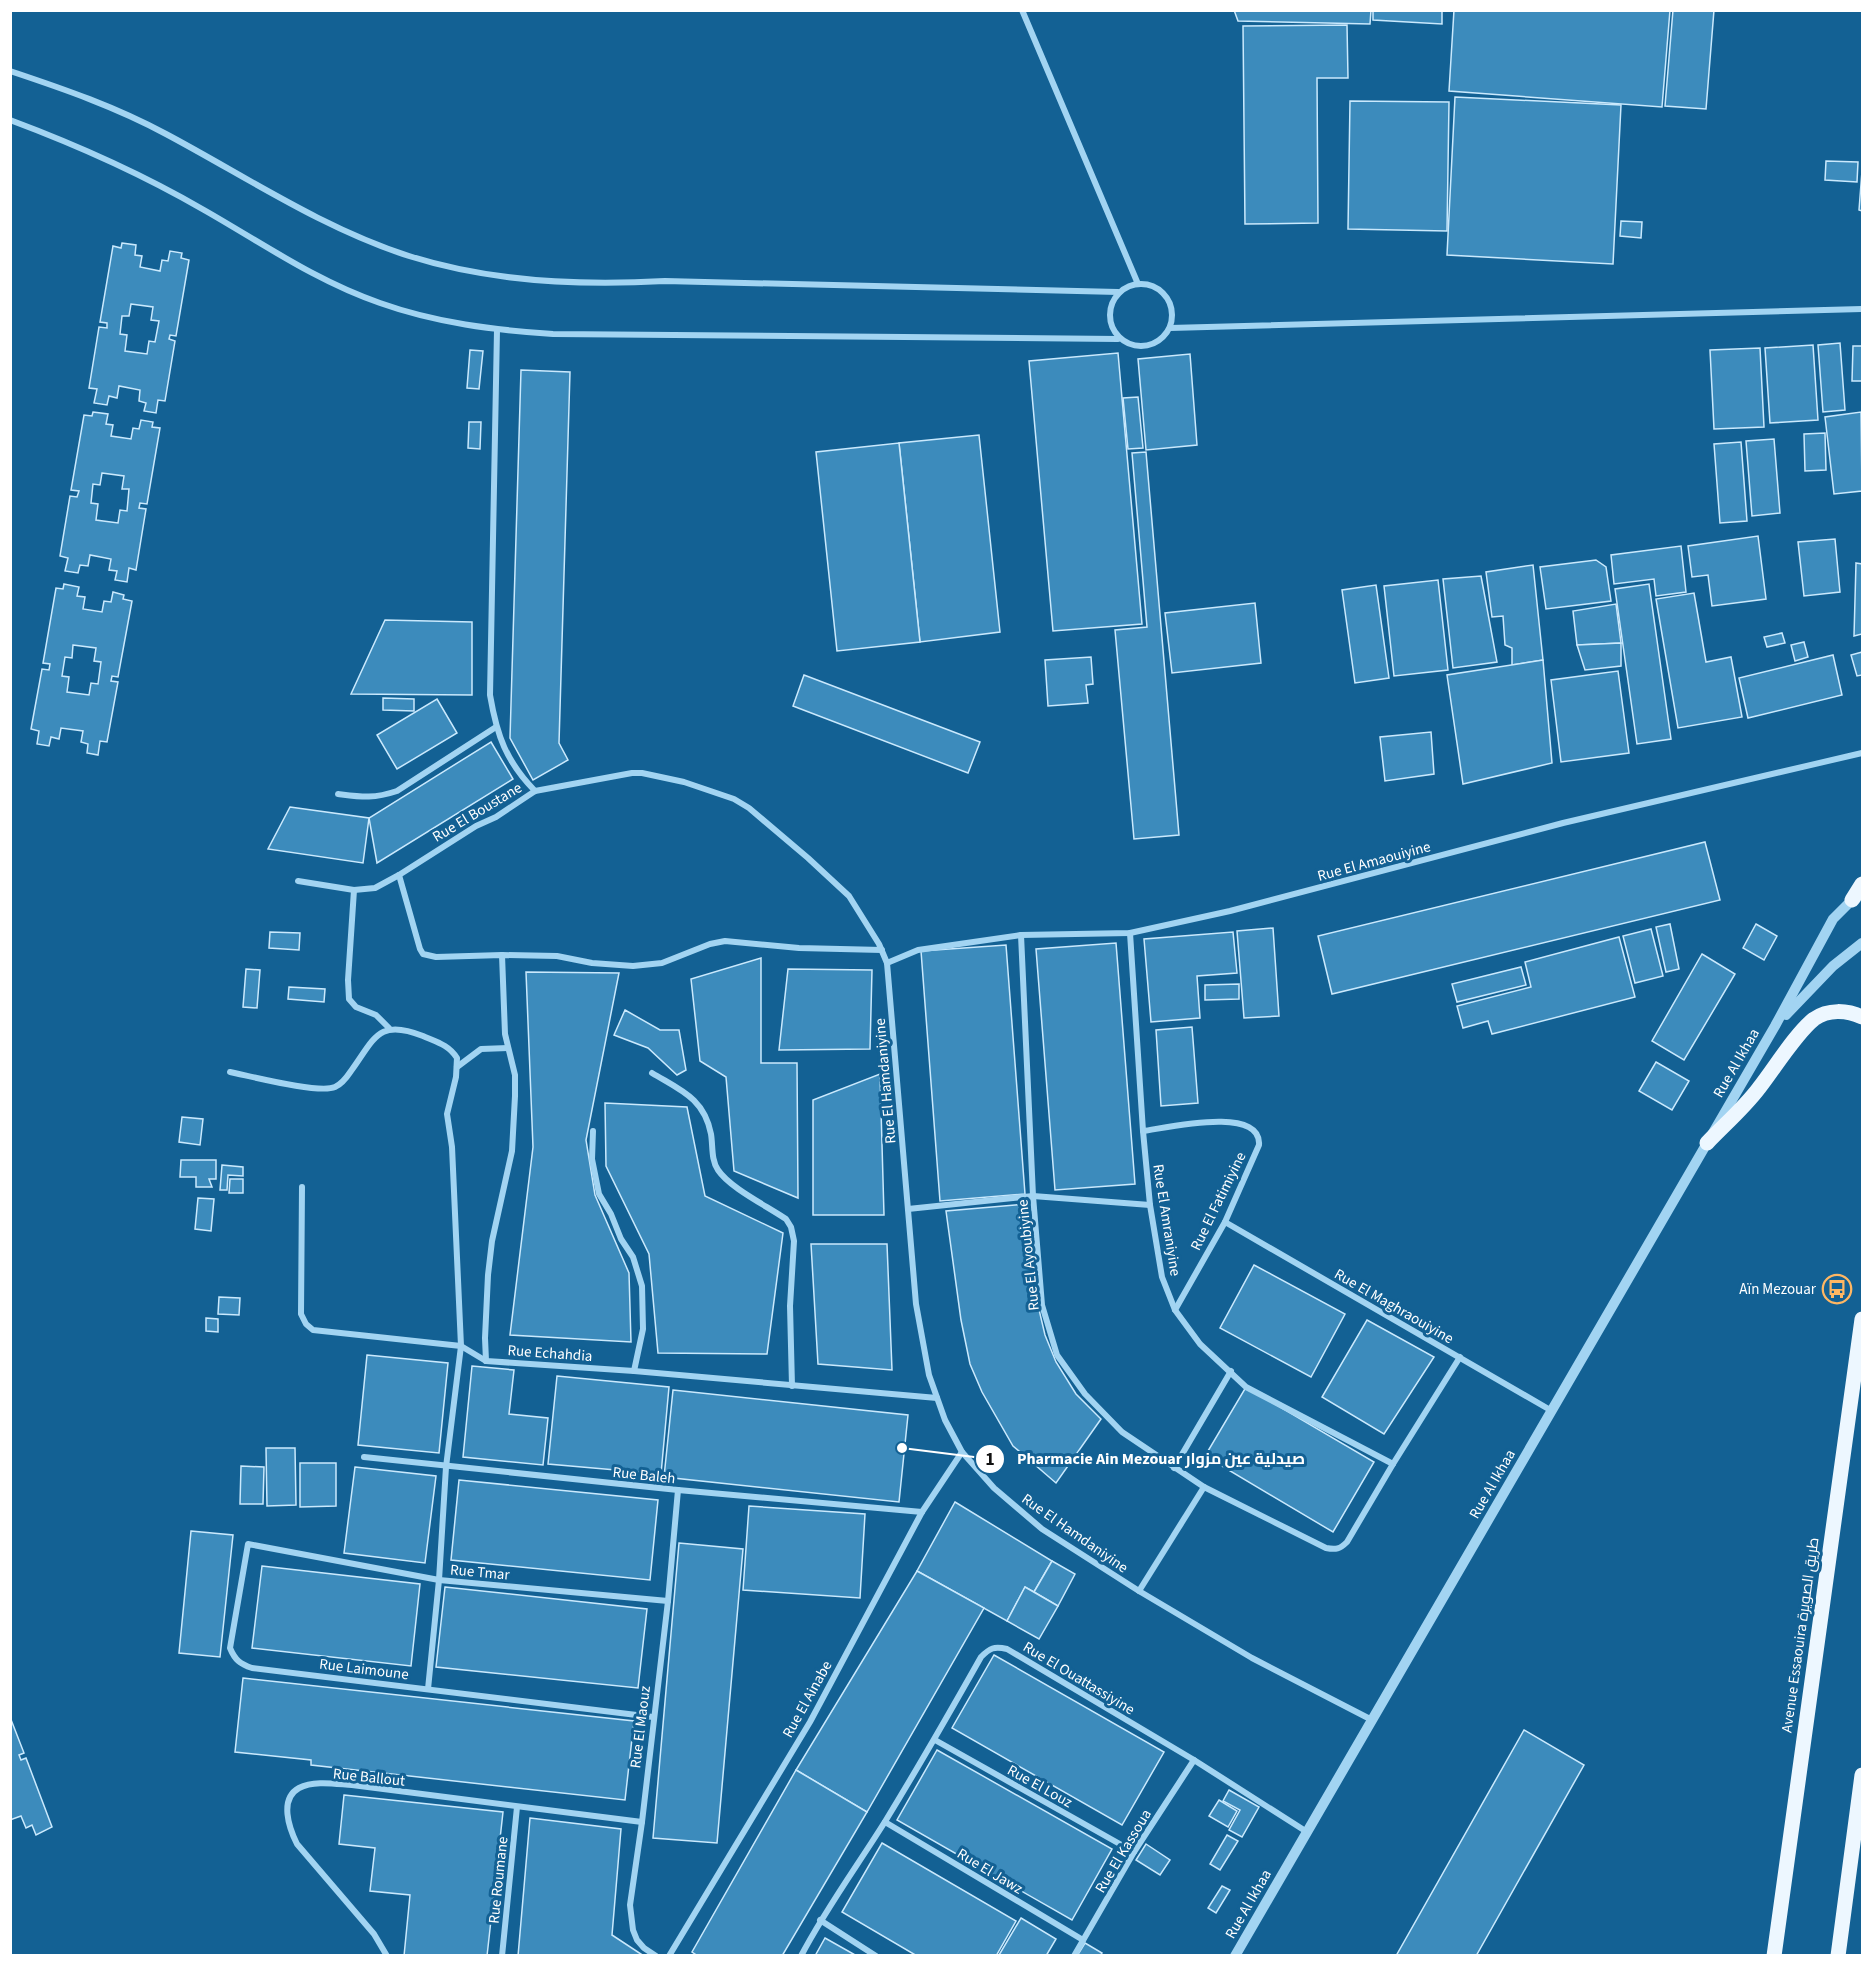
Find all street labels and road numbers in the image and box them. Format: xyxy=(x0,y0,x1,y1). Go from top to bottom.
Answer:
street label: Rue El Boustane xyxy=(429,777,526,847)
street label: Rue El Amaouiyine xyxy=(1315,836,1433,887)
street label: Rue El Hamdaniyine xyxy=(870,1017,901,1145)
street label: Rue Al Ikhaa xyxy=(1708,1025,1765,1102)
street label: Rue El Fatimiyine xyxy=(1185,1148,1251,1254)
street label: Rue El Amraniyine xyxy=(1147,1163,1186,1278)
street label: Rue El Ayoubiyine xyxy=(1012,1198,1045,1311)
street label: Rue El Maghraouiyine xyxy=(1330,1264,1457,1349)
street label: Rue Echahdia xyxy=(507,1340,593,1367)
street label: Rue Al Ikhaa xyxy=(1464,1446,1521,1523)
street label: Rue Baleh xyxy=(612,1462,676,1489)
street label: Rue El Hamdaniyine xyxy=(1017,1489,1132,1578)
street label: Avenue Essaouira طريق الصويرة xyxy=(1776,1536,1825,1734)
street label: Rue Tmar xyxy=(449,1559,511,1586)
street label: Rue El Ouattassiyine xyxy=(1019,1637,1139,1720)
street label: Rue Laimoune xyxy=(318,1654,410,1685)
street label: Rue El Ainabe xyxy=(778,1657,837,1742)
street label: Rue El Maouz xyxy=(625,1685,656,1770)
street label: Rue El Louz xyxy=(1003,1760,1076,1813)
street label: Rue Ballout xyxy=(332,1763,406,1792)
street label: Rue El Kassoua xyxy=(1090,1805,1157,1897)
street label: Rue Roumane xyxy=(483,1835,514,1925)
street label: Rue El Jawz xyxy=(953,1843,1027,1899)
street label: Rue Al Ikhaa xyxy=(1220,1866,1277,1943)

